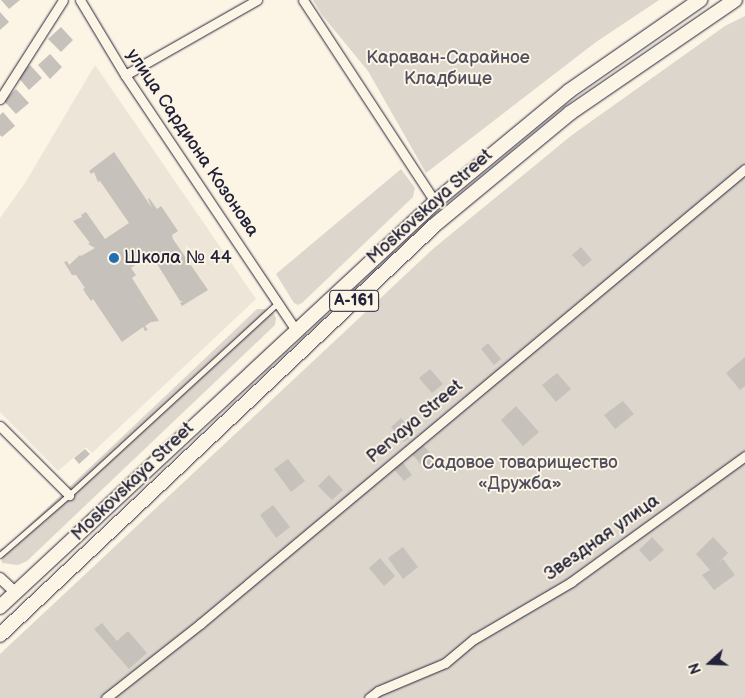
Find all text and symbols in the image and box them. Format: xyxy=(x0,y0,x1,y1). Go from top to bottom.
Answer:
street label: улица Сардиона Козонова xyxy=(121,45,263,241)
park label: Караван-Сарайное Кладбище xyxy=(366,48,530,90)
street label: Moskovskaya Street xyxy=(363,145,497,269)
place label: Школа № 44 xyxy=(124,247,232,269)
marker: Школа № 44 xyxy=(108,252,120,264)
road number: А-161 xyxy=(329,288,379,314)
street label: Pervaya Street xyxy=(363,376,467,468)
street label: Moskovskaya Street xyxy=(67,418,199,546)
park label: Садовое товарищество «Дружба» xyxy=(422,453,618,496)
street label: Звездная улица xyxy=(540,490,664,586)
north arrow xyxy=(685,638,735,688)
text: N xyxy=(686,660,705,676)

